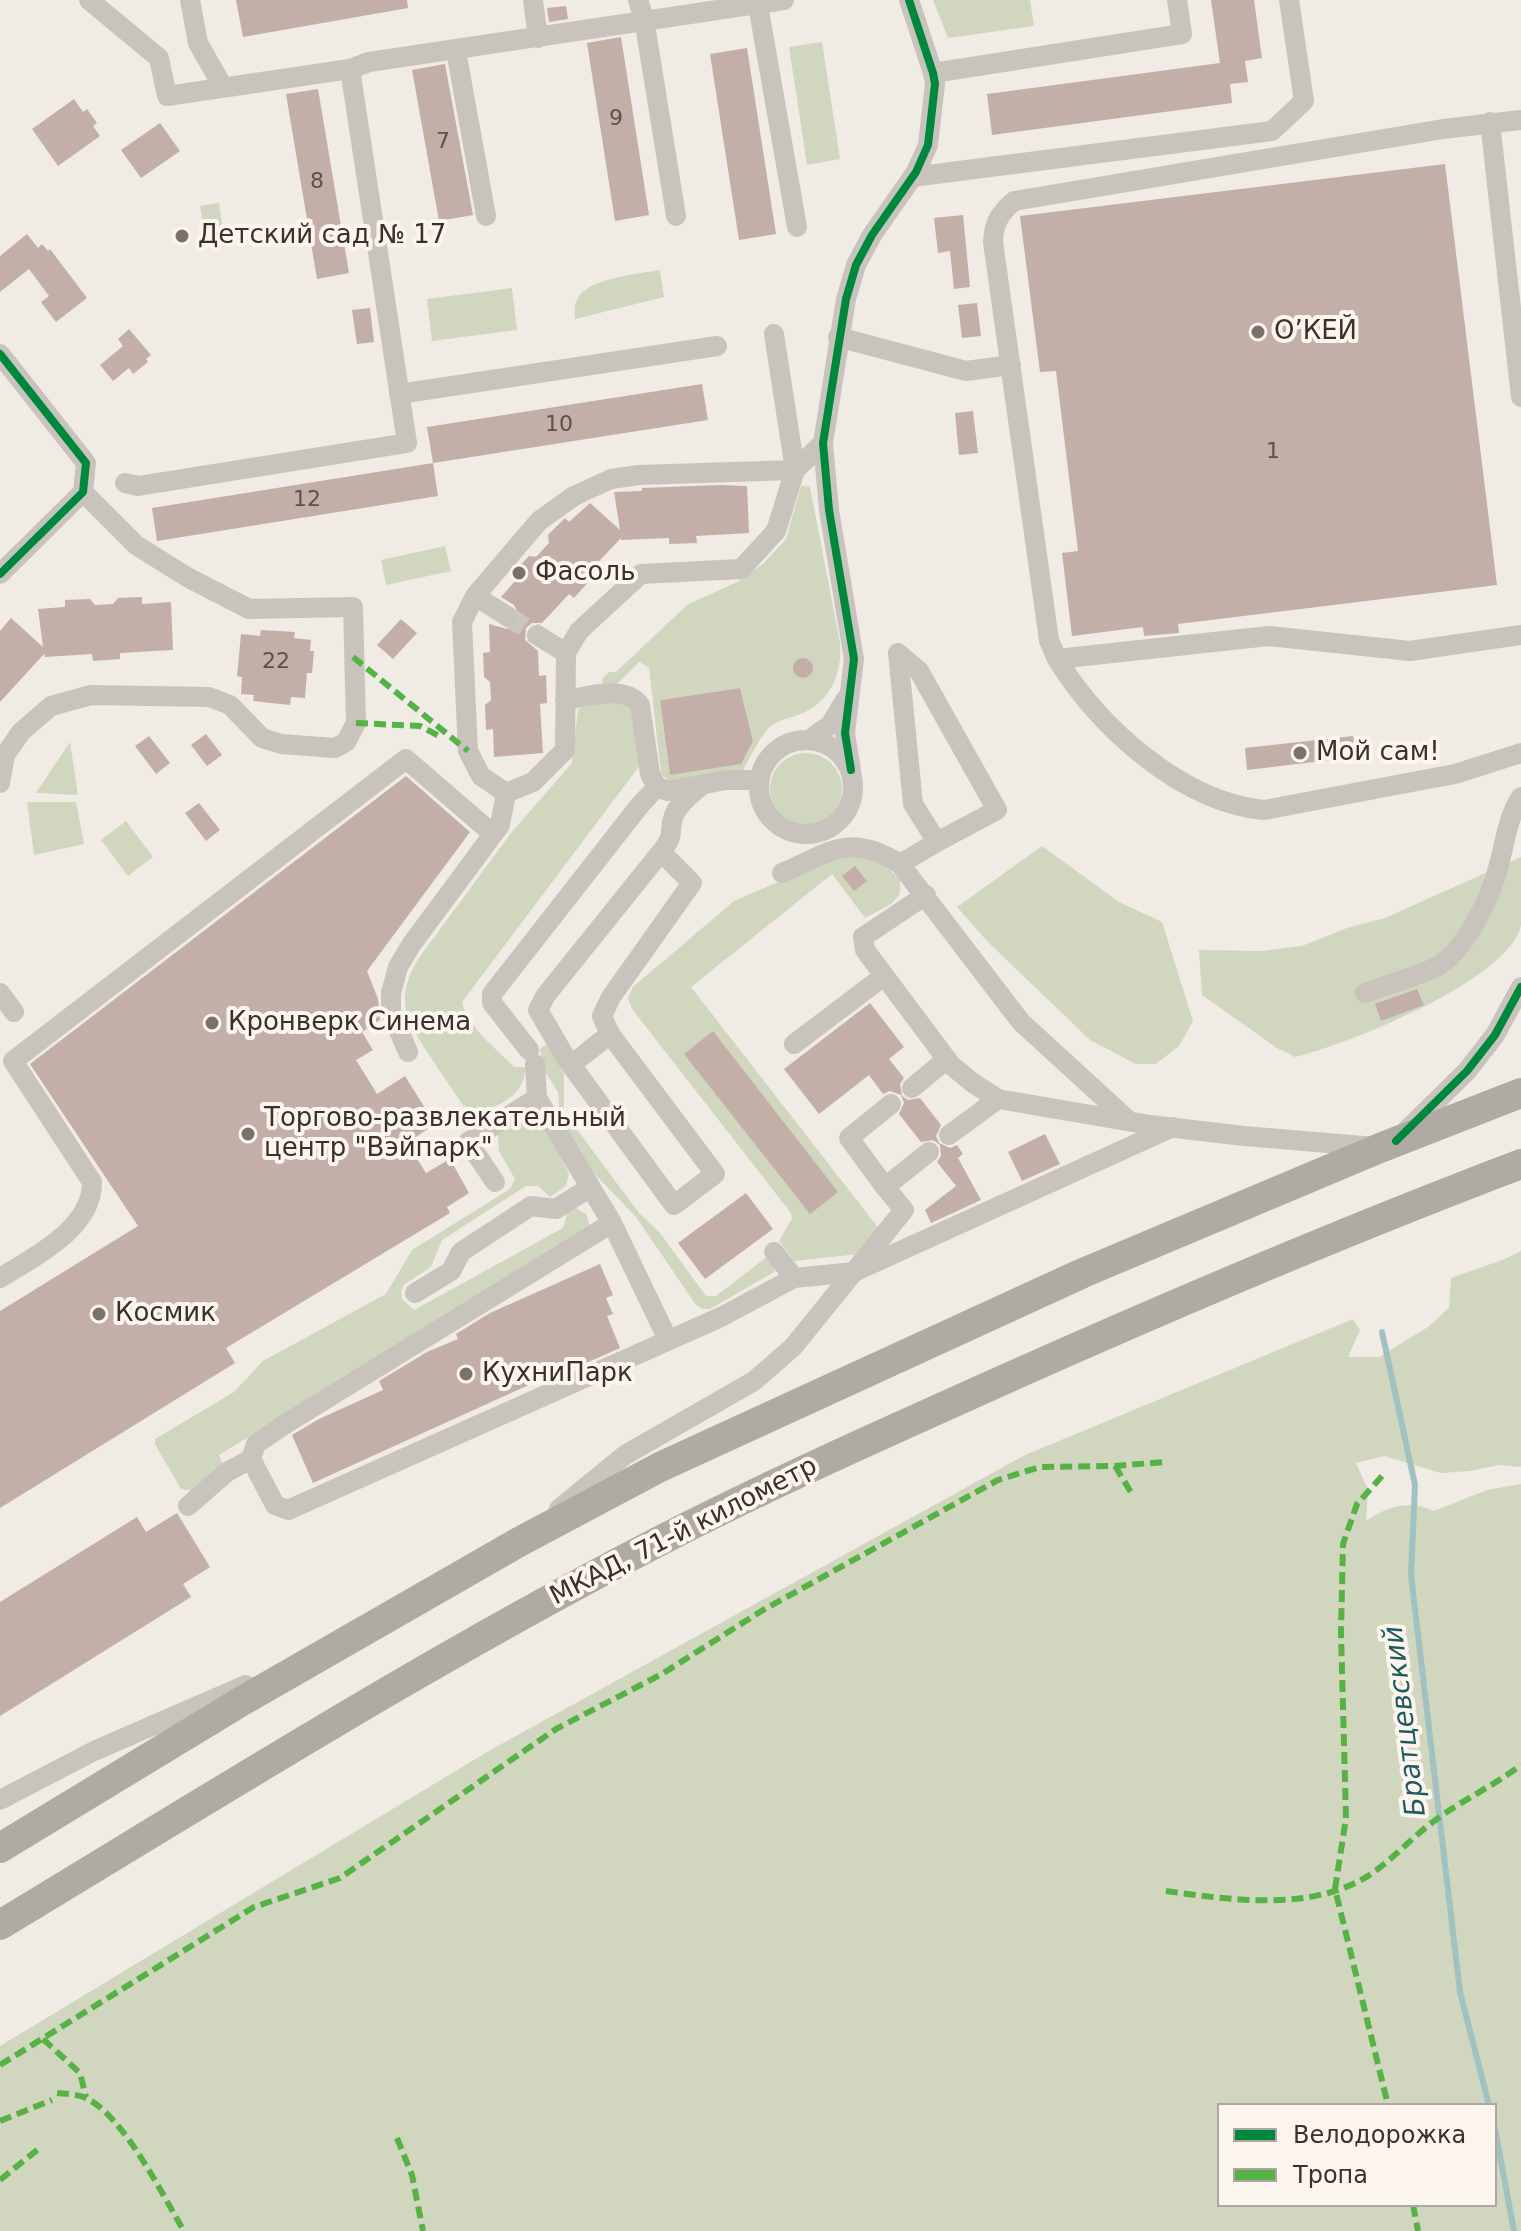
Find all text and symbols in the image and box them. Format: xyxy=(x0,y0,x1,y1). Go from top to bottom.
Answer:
house number: 9 xyxy=(609,106,623,132)
house number: 7 xyxy=(436,129,450,155)
house number: 8 xyxy=(310,169,324,195)
place label: Детский сад № 17 xyxy=(198,220,446,252)
marker: Детский сад № 17 xyxy=(173,227,191,245)
place label: О’КЕЙ xyxy=(1274,316,1357,348)
marker: О’КЕЙ xyxy=(1249,323,1267,341)
house number: 10 xyxy=(545,412,573,438)
house number: 1 xyxy=(1266,439,1280,465)
house number: 12 xyxy=(293,487,321,513)
place label: Фасоль xyxy=(535,557,635,589)
marker: Фасоль xyxy=(510,564,528,582)
house number: 22 xyxy=(262,649,290,675)
place label: Мой сам! xyxy=(1316,737,1440,769)
marker: Мой сам! xyxy=(1291,744,1309,762)
place label: Кронверк Синема xyxy=(228,1007,471,1039)
marker: Кронверк Синема xyxy=(203,1014,221,1032)
place label: Торгово-развлекательный центр "Вэйпарк" xyxy=(264,1103,626,1164)
marker: Торгово-развлекательный центр "Вэйпарк" xyxy=(239,1125,257,1143)
place label: Космик xyxy=(115,1298,216,1330)
marker: Космик xyxy=(90,1305,108,1323)
place label: КухниПарк xyxy=(482,1358,633,1390)
marker: КухниПарк xyxy=(457,1365,475,1383)
street label: МКАД, 71-й километр xyxy=(545,1451,823,1613)
water label: Братцевский xyxy=(1378,1624,1434,1818)
legend xyxy=(1217,2103,1497,2207)
text: Велодорожка xyxy=(1293,2121,1466,2149)
text: Тропа xyxy=(1293,2161,1368,2189)

